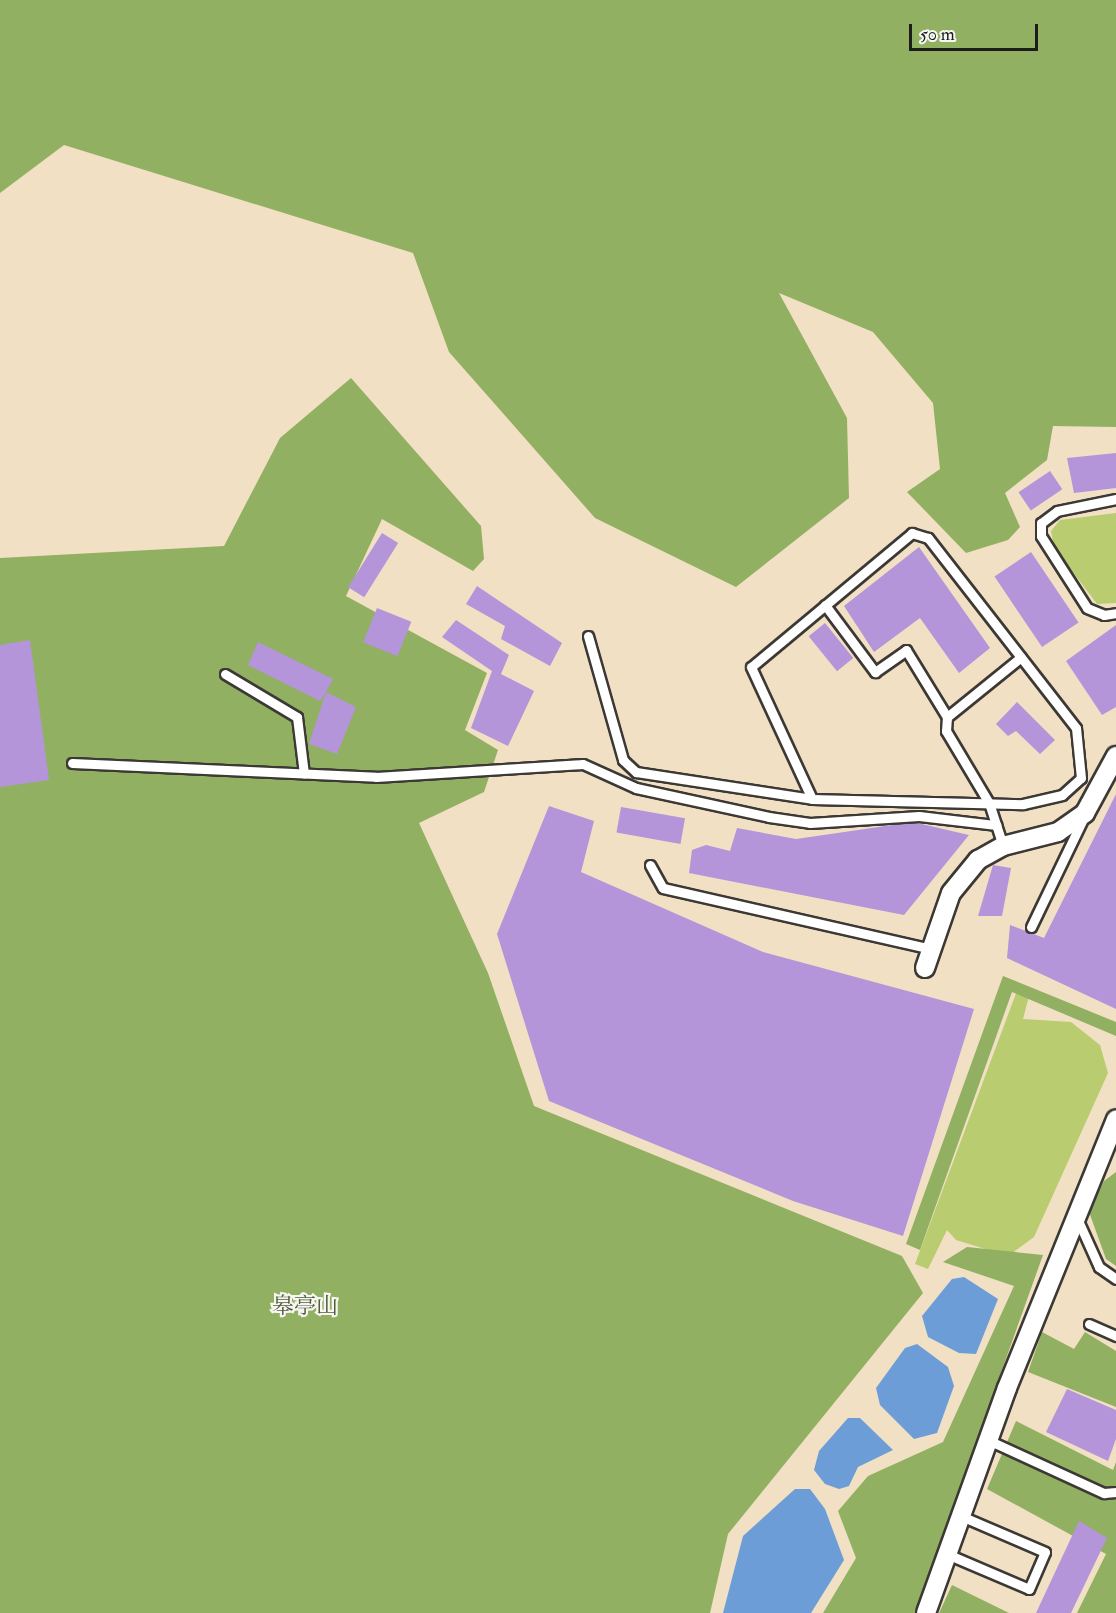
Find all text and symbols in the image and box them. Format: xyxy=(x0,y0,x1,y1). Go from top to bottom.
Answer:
scale bar xyxy=(912,12,1041,50)
text: 50 m xyxy=(920,23,955,46)
park label: 皋亭山 xyxy=(272,1294,338,1320)

